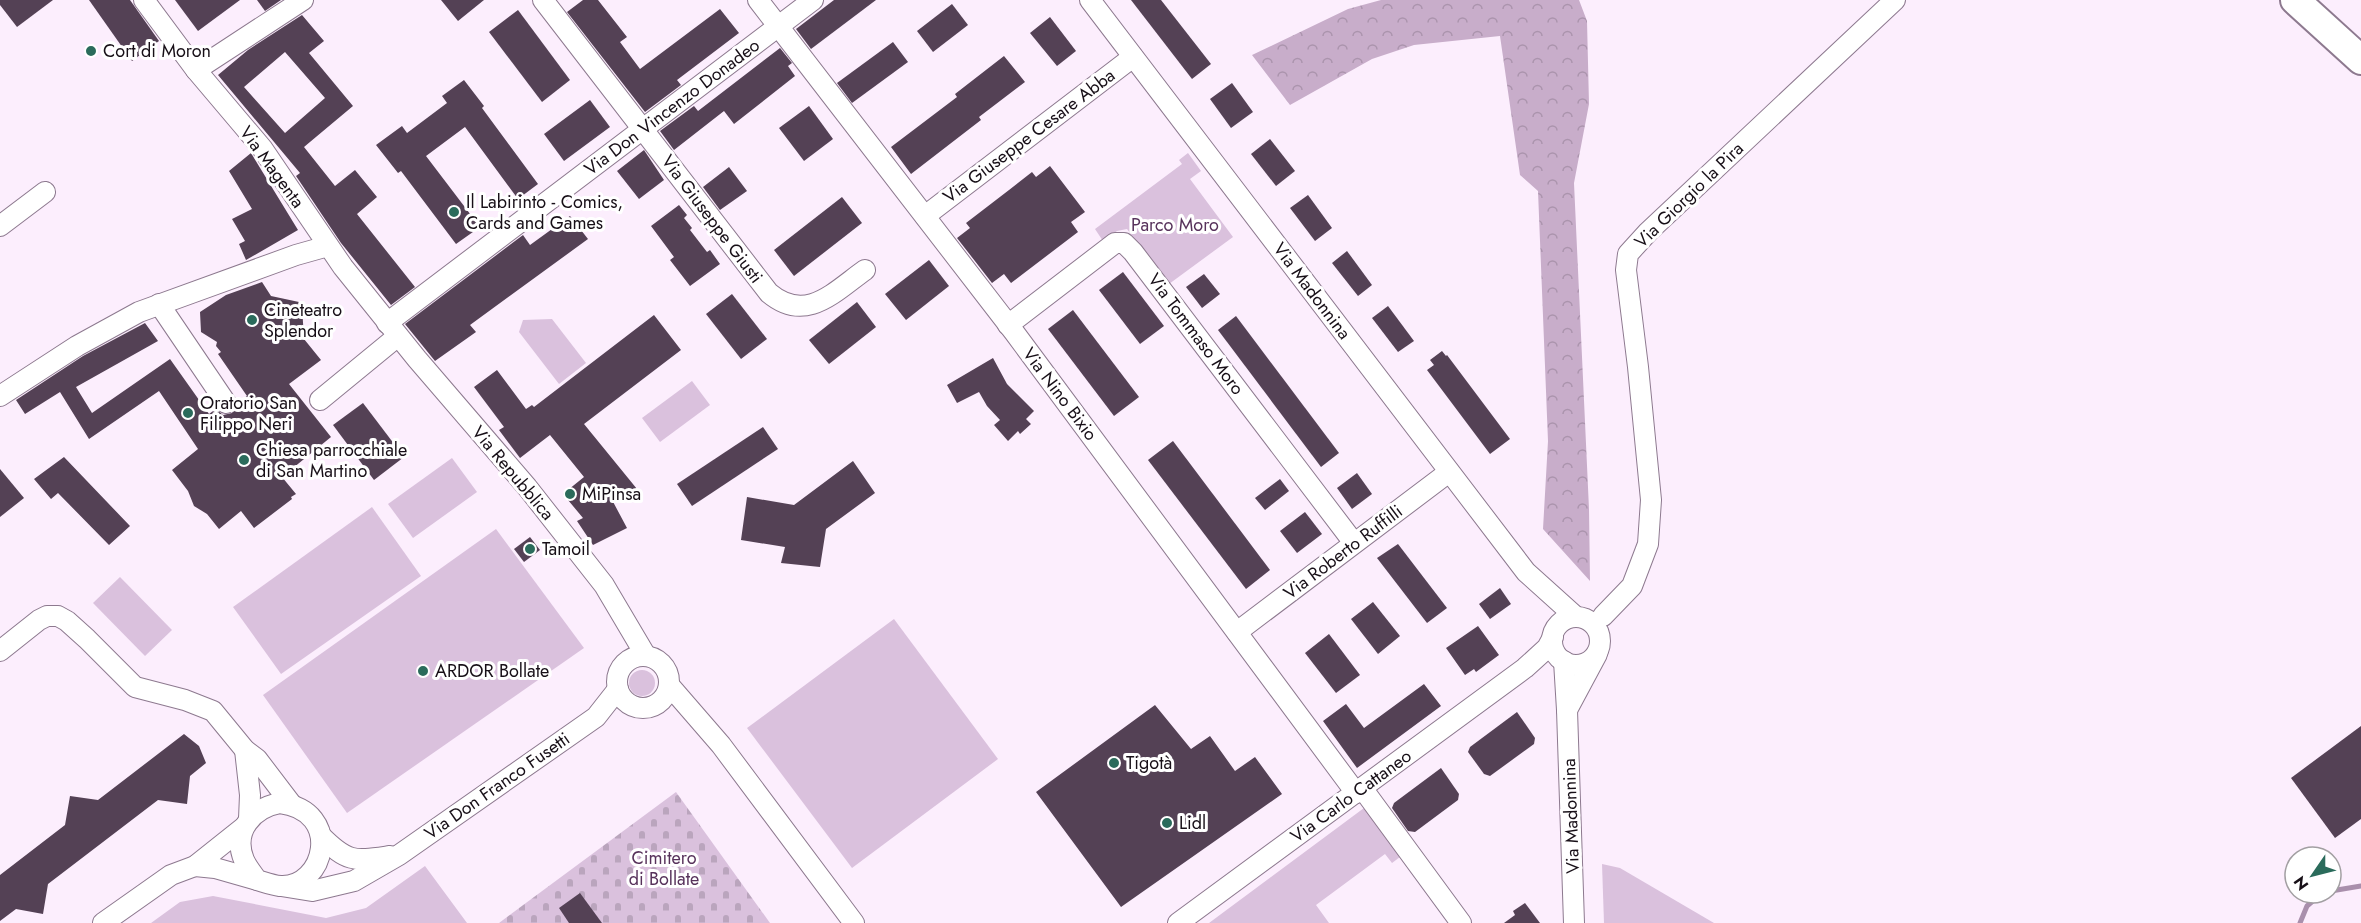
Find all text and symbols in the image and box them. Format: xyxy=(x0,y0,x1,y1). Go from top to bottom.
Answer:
street label: Via Don Vincenzo Donadeo xyxy=(579,32,765,182)
place label: Cort di Moron xyxy=(103,38,211,64)
marker: Cort di Moron xyxy=(84,44,98,58)
street label: Via Giuseppe Cesare Abba xyxy=(937,63,1121,209)
street label: Via Magenta xyxy=(233,121,311,213)
street label: Via Giorgio la Pira xyxy=(1629,136,1749,254)
street label: Via Giuseppe Giusti xyxy=(655,149,769,289)
place label: Il Labirinto - Comics, Cards and Games xyxy=(466,189,623,236)
marker: Il Labirinto - Comics, Cards and Games xyxy=(447,205,461,219)
park label: Parco Moro xyxy=(1131,212,1219,238)
street label: Via Madonnina xyxy=(1267,237,1357,345)
street label: Via Tommaso Moro xyxy=(1142,268,1251,400)
place label: Cineteatro Splendor xyxy=(264,297,342,344)
marker: Cineteatro Splendor xyxy=(245,313,259,327)
street label: Via Nino Bixio xyxy=(1016,342,1104,446)
place label: Oratorio San Filippo Neri xyxy=(200,390,297,437)
marker: Oratorio San Filippo Neri xyxy=(181,406,195,420)
street label: Via Repubblica xyxy=(466,420,560,526)
place label: Chiesa parrocchiale di San Martino xyxy=(256,437,407,484)
marker: Chiesa parrocchiale di San Martino xyxy=(237,453,251,467)
place label: MiPinsa xyxy=(582,481,641,507)
marker: MiPinsa xyxy=(563,487,577,501)
street label: Via Roberto Ruffilli xyxy=(1278,499,1408,605)
place label: Tamoil xyxy=(542,536,590,562)
marker: Tamoil xyxy=(523,542,537,556)
place label: ARDOR Bollate xyxy=(435,658,549,684)
marker: ARDOR Bollate xyxy=(416,664,430,678)
street label: Via Don Franco Fusetti xyxy=(419,726,575,846)
street label: Via Carlo Cattaneo xyxy=(1285,743,1417,849)
place label: Tigotà xyxy=(1126,750,1172,776)
marker: Tigotà xyxy=(1107,756,1121,770)
street label: Via Madonnina xyxy=(1556,758,1586,874)
place label: Lidl xyxy=(1179,810,1206,836)
marker: Lidl xyxy=(1160,816,1174,830)
park label: Cimitero di Bollate xyxy=(629,845,699,892)
north arrow xyxy=(2283,845,2343,905)
text: N xyxy=(2288,872,2314,895)

